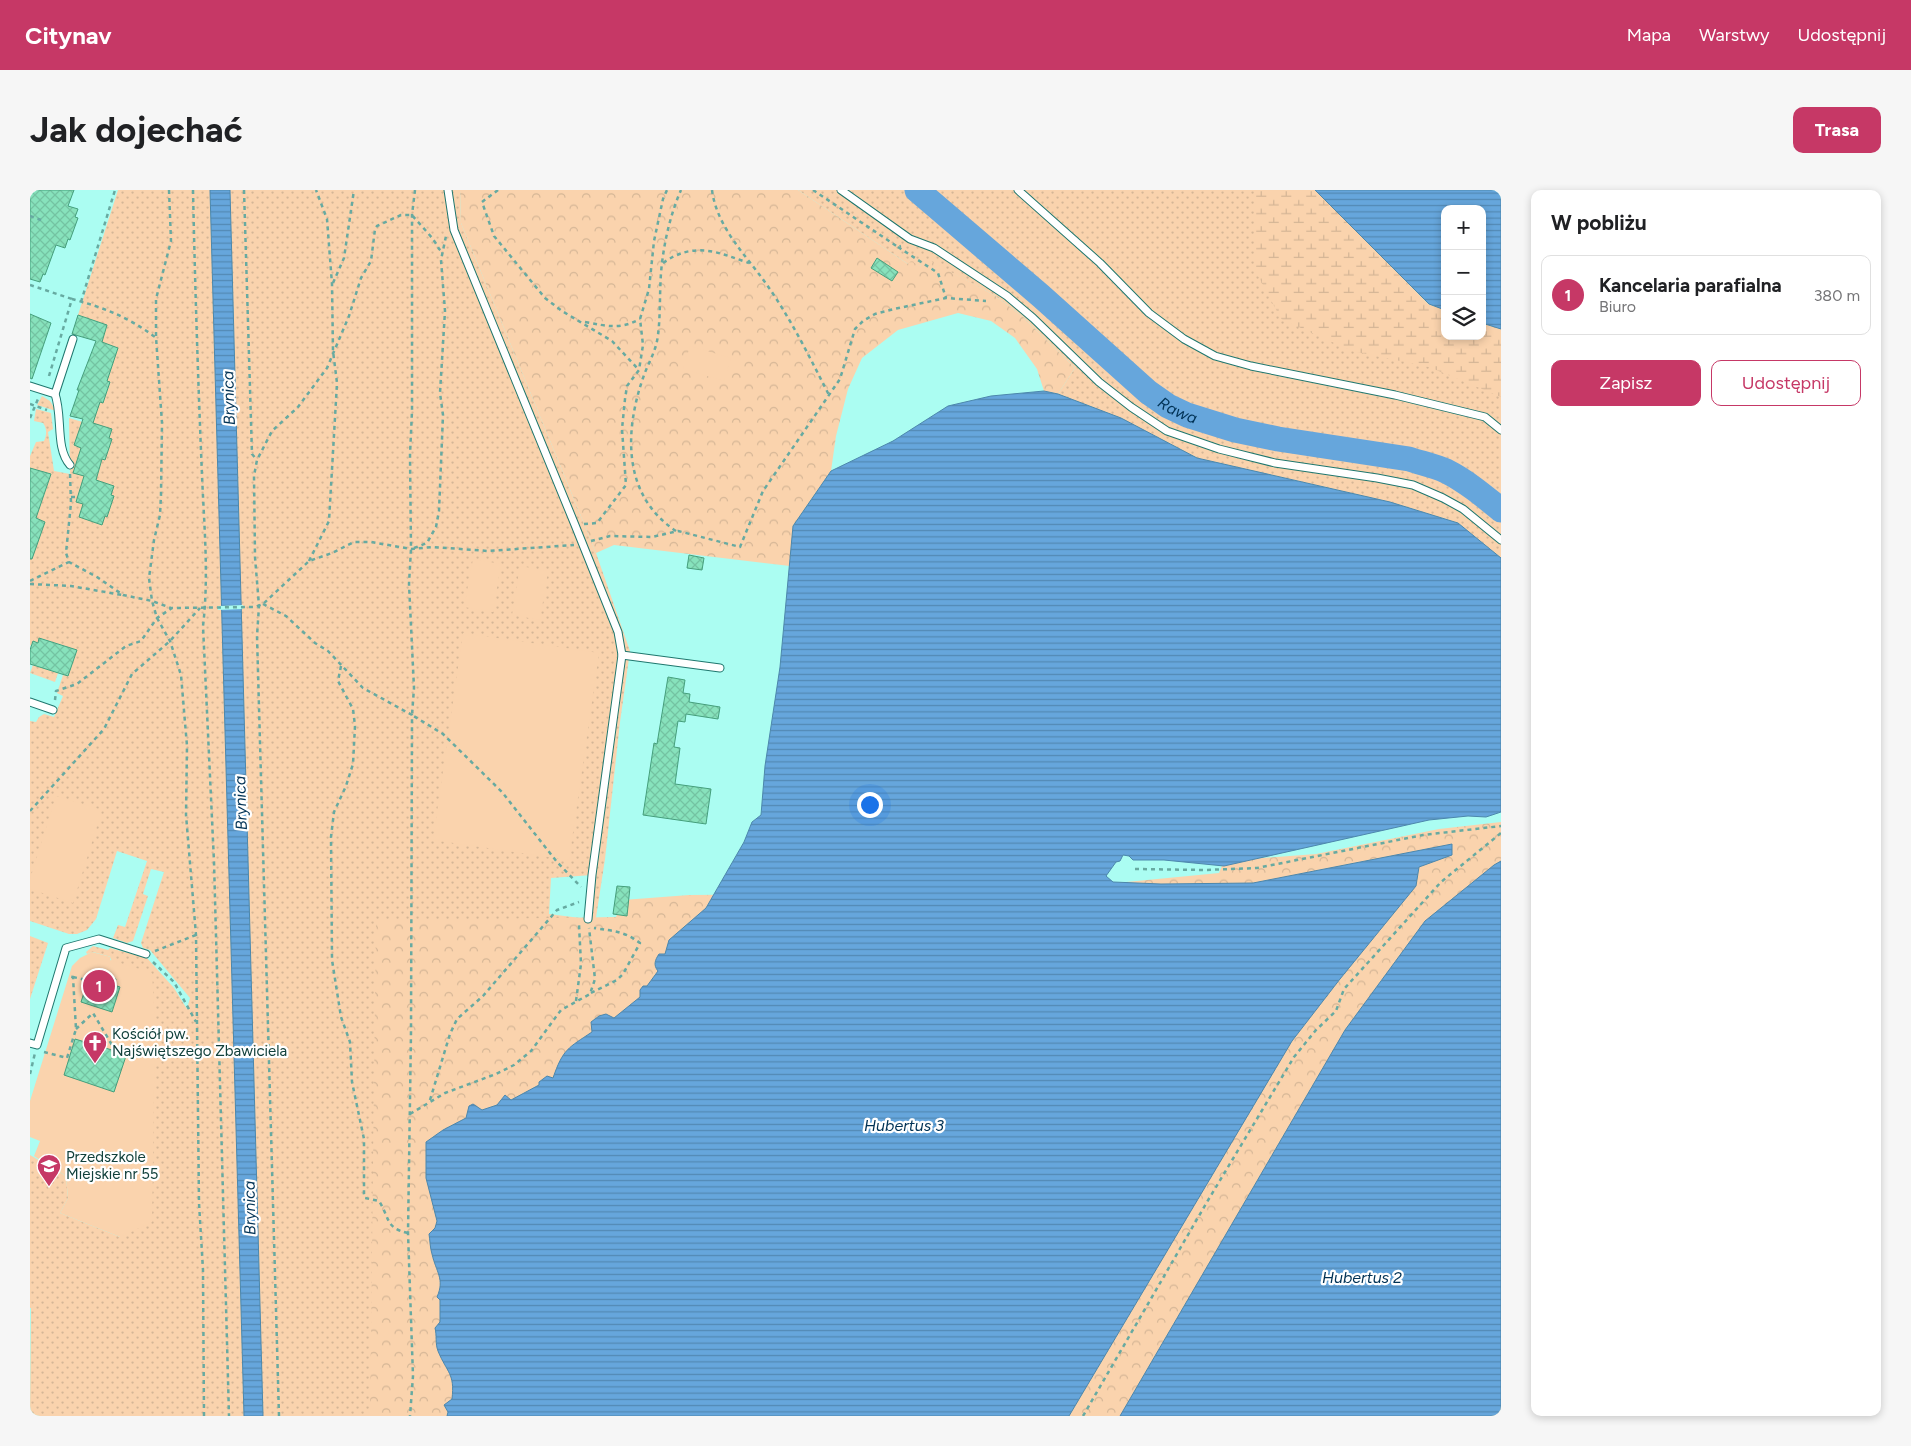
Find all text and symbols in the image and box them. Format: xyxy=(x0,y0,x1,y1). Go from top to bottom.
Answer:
text: Citynav xyxy=(25,21,112,50)
text: Mapa xyxy=(1627,24,1671,46)
text: Warstwy xyxy=(1699,24,1770,46)
text: Udostępnij xyxy=(1798,24,1886,46)
button: Trasa xyxy=(1793,107,1881,153)
text: Jak dojechać xyxy=(30,109,243,151)
map controls xyxy=(1441,205,1486,340)
button: + xyxy=(1441,205,1486,250)
text: W pobliżu xyxy=(1551,210,1647,235)
button: − xyxy=(1441,250,1486,295)
text: Kancelaria parafialna xyxy=(1599,274,1782,297)
text: 1 xyxy=(1565,286,1571,305)
text: 380 m xyxy=(1814,286,1860,305)
button: layers xyxy=(1441,295,1486,340)
text: Biuro xyxy=(1599,297,1636,316)
button: Zapisz xyxy=(1551,360,1701,406)
button: Udostępnij xyxy=(1711,360,1861,406)
water label: Brynica xyxy=(218,370,239,425)
water label: Rawa xyxy=(1154,393,1200,428)
water label: Brynica xyxy=(230,775,251,830)
your location xyxy=(857,792,883,818)
pin: 1 xyxy=(83,967,115,1005)
place label: Kościół pw. Najświętszego Zbawiciela xyxy=(112,1025,287,1060)
church icon: Kościół pw. Najświętszego Zbawiciela xyxy=(82,1030,108,1064)
water label: Hubertus 3 xyxy=(864,1116,944,1135)
place label: Przedszkole Miejskie nr 55 xyxy=(66,1148,158,1183)
school or university icon: Przedszkole Miejskie nr 55 xyxy=(36,1153,62,1187)
water label: Brynica xyxy=(240,1181,259,1235)
water label: Hubertus 2 xyxy=(1322,1268,1402,1287)

